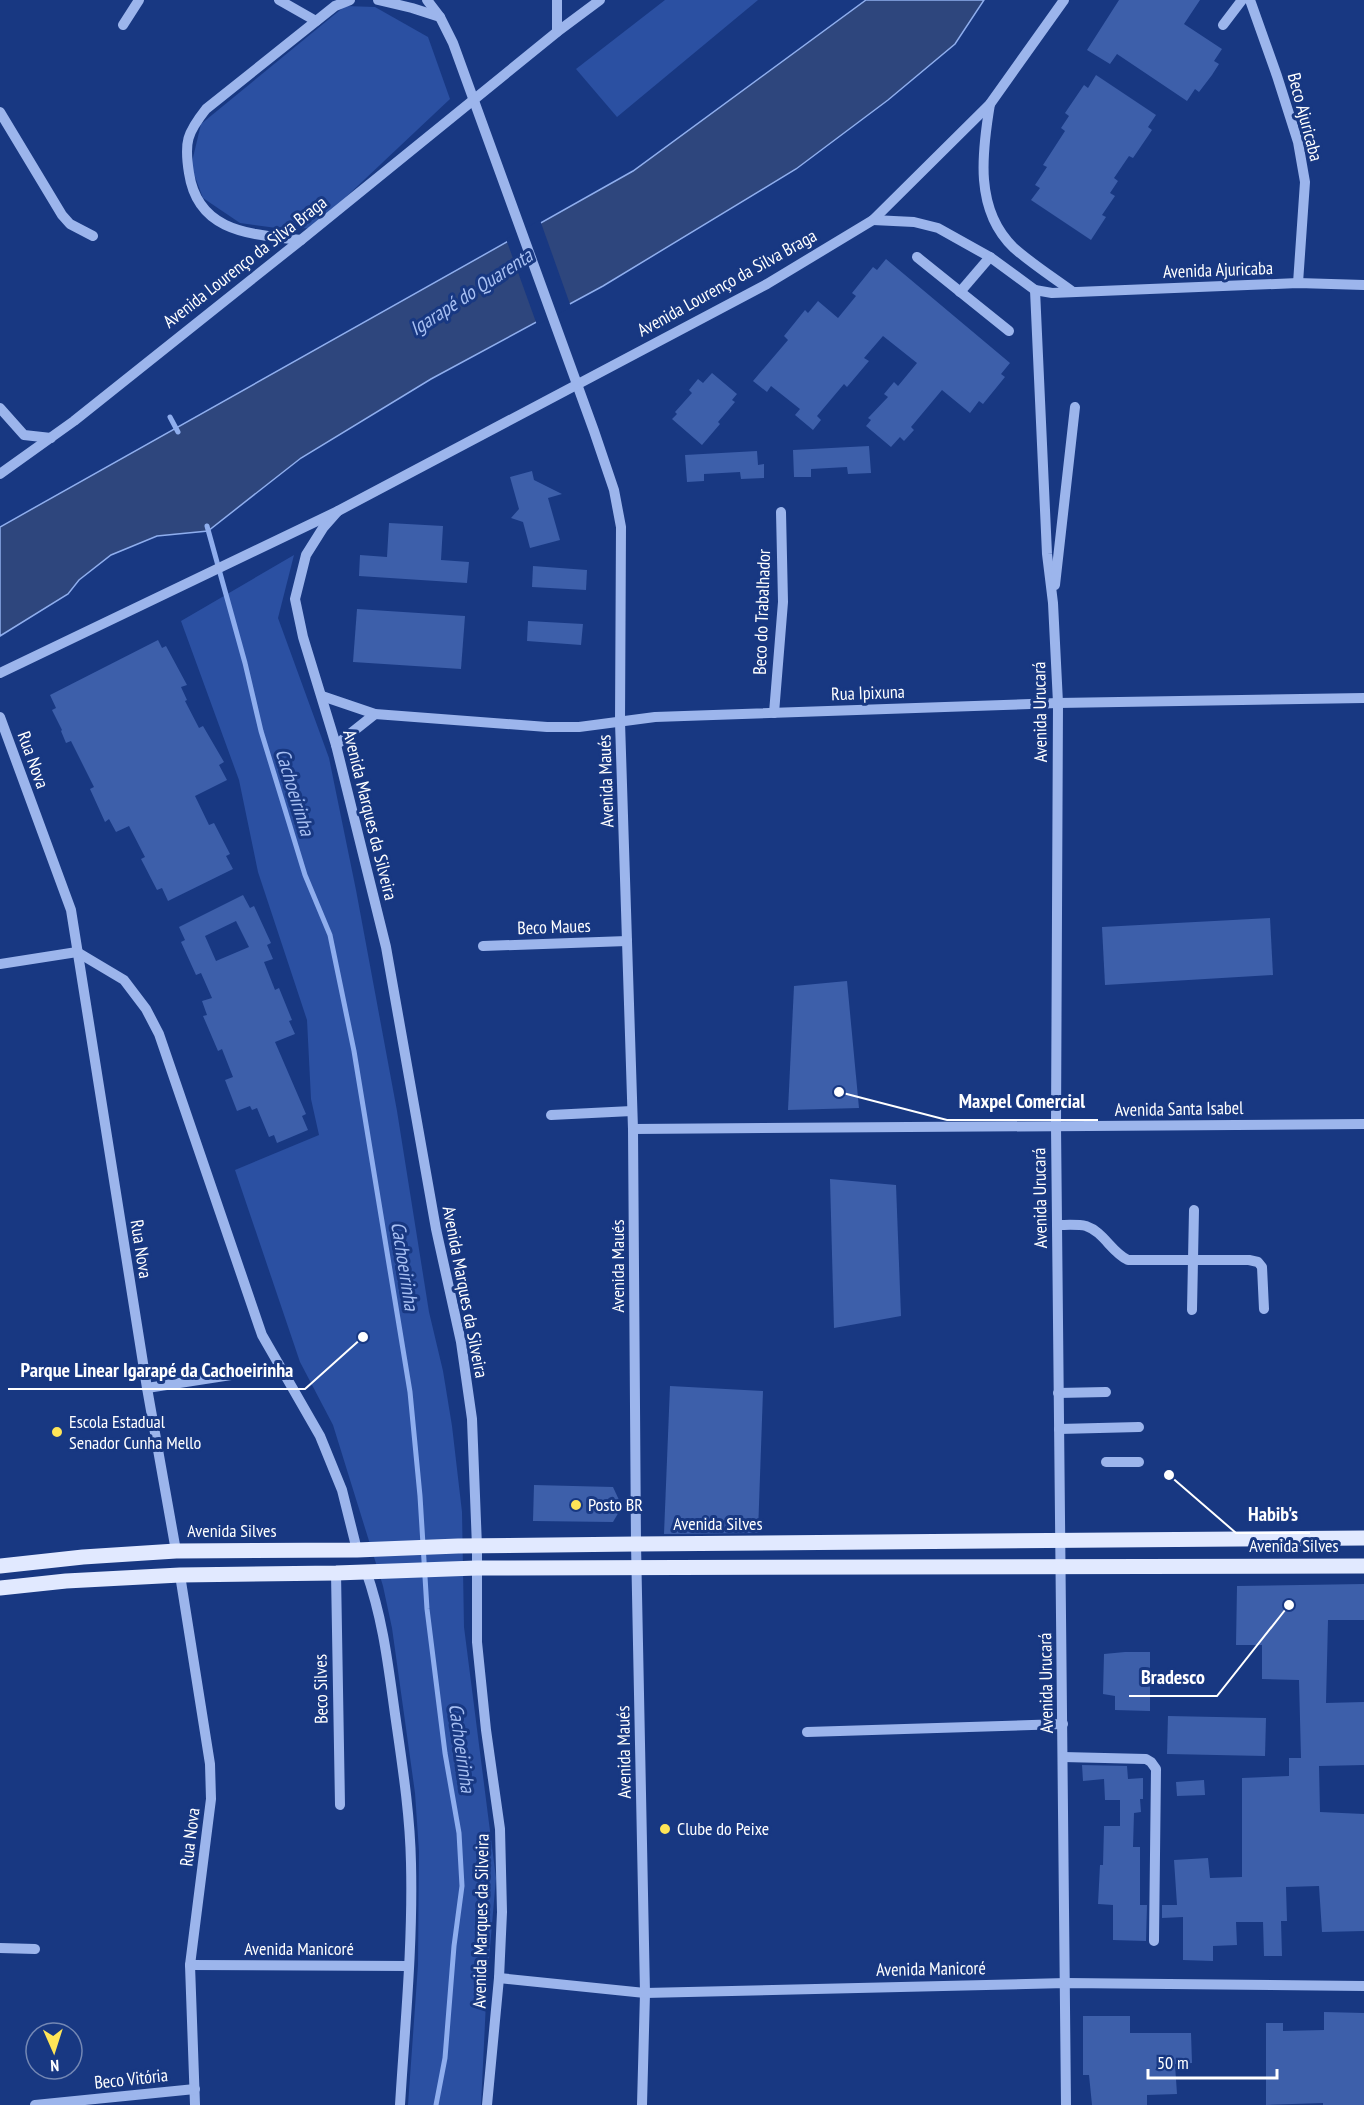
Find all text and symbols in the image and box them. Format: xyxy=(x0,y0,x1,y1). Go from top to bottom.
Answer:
street label: Beco Ajuricaba xyxy=(1283,70,1328,164)
street label: Avenida Lourenço da Silva Braga xyxy=(158,191,331,333)
street label: Avenida Lourenço da Silva Braga xyxy=(633,224,820,341)
water label: Igarapé do Quarenta xyxy=(405,242,538,341)
street label: Avenida Ajuricaba xyxy=(1163,256,1273,283)
street label: Beco do Trabalhador xyxy=(748,549,775,675)
street label: Avenida Urucará xyxy=(1027,661,1052,763)
street label: Rua Ipixuna xyxy=(831,680,905,705)
street label: Avenida Marques da Silveira xyxy=(338,727,403,902)
street label: Rua Nova xyxy=(13,728,54,791)
street label: Avenida Maués xyxy=(592,734,619,828)
water label: Cachoeirinha xyxy=(269,745,321,840)
street label: Beco Maues xyxy=(517,914,591,939)
callout: Maxpel Comercial xyxy=(947,1082,1098,1120)
text: Maxpel Comercial xyxy=(959,1088,1085,1114)
street label: Avenida Santa Isabel xyxy=(1114,1096,1244,1121)
street label: Avenida Urucará xyxy=(1027,1147,1052,1249)
street label: Avenida Marques da Silveira xyxy=(438,1204,493,1380)
street label: Rua Nova xyxy=(126,1218,157,1280)
water label: Cachoeirinha xyxy=(385,1220,425,1313)
street label: Avenida Maués xyxy=(606,1220,629,1313)
callout: Parque Linear Igarapé da Cachoeirinha xyxy=(8,1351,305,1389)
text: Parque Linear Igarapé da Cachoeirinha xyxy=(21,1357,293,1383)
place label: Escola Estadual Senador Cunha Mello xyxy=(69,1410,202,1454)
marker: Escola Estadual Senador Cunha Mello xyxy=(50,1425,64,1439)
place label: Posto BR xyxy=(588,1493,643,1516)
callout: Habib's xyxy=(1236,1495,1310,1533)
marker: Posto BR xyxy=(569,1498,583,1512)
text: Habib's xyxy=(1248,1501,1298,1527)
street label: Avenida Silves xyxy=(673,1512,763,1535)
street label: Avenida Silves xyxy=(187,1519,277,1542)
street label: Avenida Silves xyxy=(1249,1534,1339,1557)
street label: Avenida Urucará xyxy=(1033,1632,1058,1734)
street label: Beco Silves xyxy=(308,1654,333,1724)
callout: Bradesco xyxy=(1129,1658,1217,1696)
text: Bradesco xyxy=(1141,1664,1205,1690)
water label: Cachoeirinha xyxy=(443,1702,481,1795)
street label: Avenida Maués xyxy=(611,1705,636,1799)
street label: Rua Nova xyxy=(174,1806,205,1868)
place label: Clube do Peixe xyxy=(677,1817,769,1840)
marker: Clube do Peixe xyxy=(658,1822,672,1836)
street label: Avenida Marques da Silveira xyxy=(467,1834,494,2008)
street label: Avenida Manicoré xyxy=(244,1937,354,1960)
street label: Avenida Manicoré xyxy=(876,1956,986,1981)
north arrow xyxy=(24,2021,84,2081)
scale bar xyxy=(1148,2042,1277,2080)
text: 50 m xyxy=(1157,2051,1189,2074)
text: N xyxy=(50,2056,60,2076)
street label: Beco Vitória xyxy=(93,2063,169,2094)

